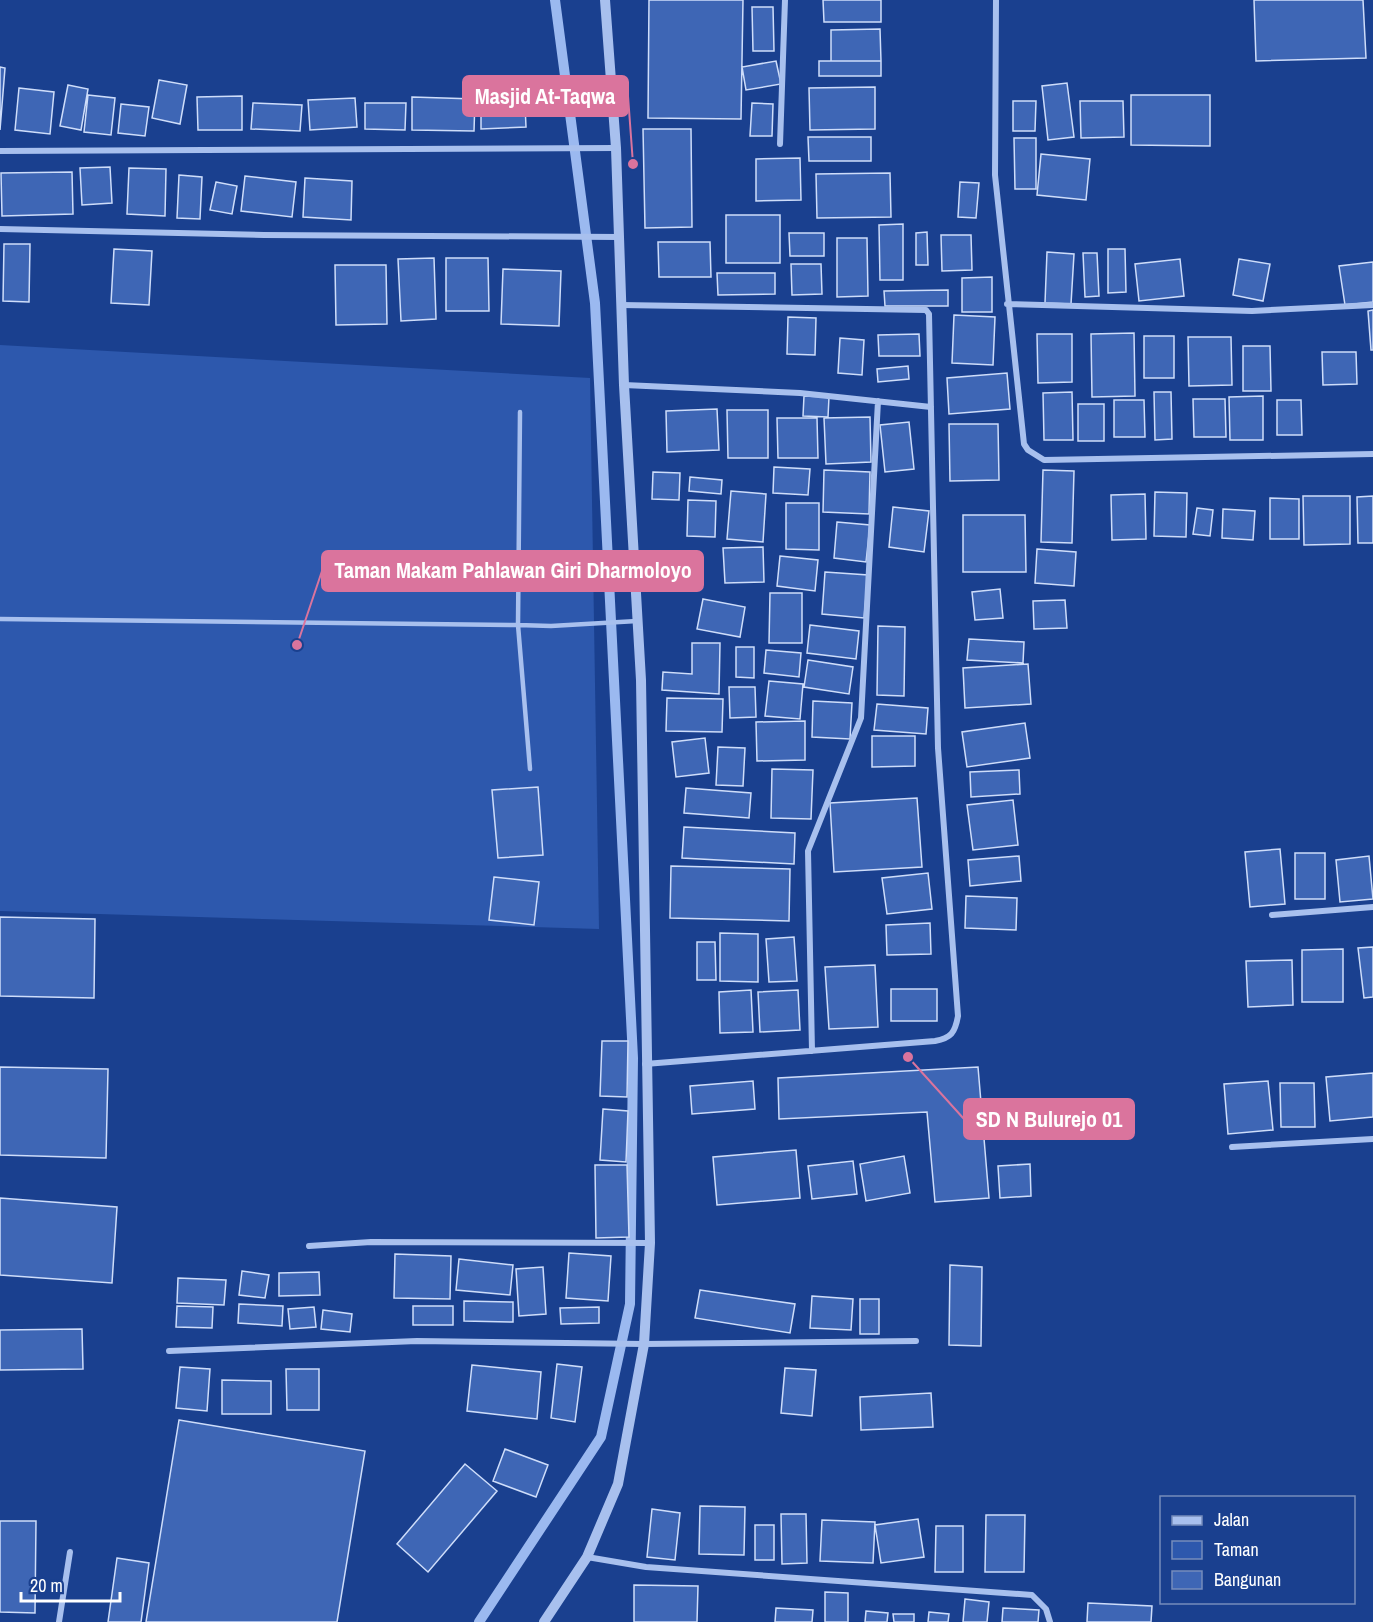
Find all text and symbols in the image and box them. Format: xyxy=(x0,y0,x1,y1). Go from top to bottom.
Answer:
callout: Masjid At-Taqwa xyxy=(463,76,628,116)
text: Masjid At-Taqwa xyxy=(475,81,615,111)
callout: Taman Makam Pahlawan Giri Dharmoloyo xyxy=(322,551,703,591)
text: Taman Makam Pahlawan Giri Dharmoloyo xyxy=(334,555,692,585)
callout: SD N Bulurejo 01 xyxy=(964,1099,1134,1139)
text: SD N Bulurejo 01 xyxy=(976,1104,1123,1134)
legend xyxy=(1160,1496,1355,1604)
text: Jalan xyxy=(1214,1507,1249,1532)
text: Taman xyxy=(1214,1537,1259,1562)
scale bar xyxy=(21,1565,120,1603)
text: Bangunan xyxy=(1214,1567,1281,1592)
text: 20 m xyxy=(30,1573,63,1598)

